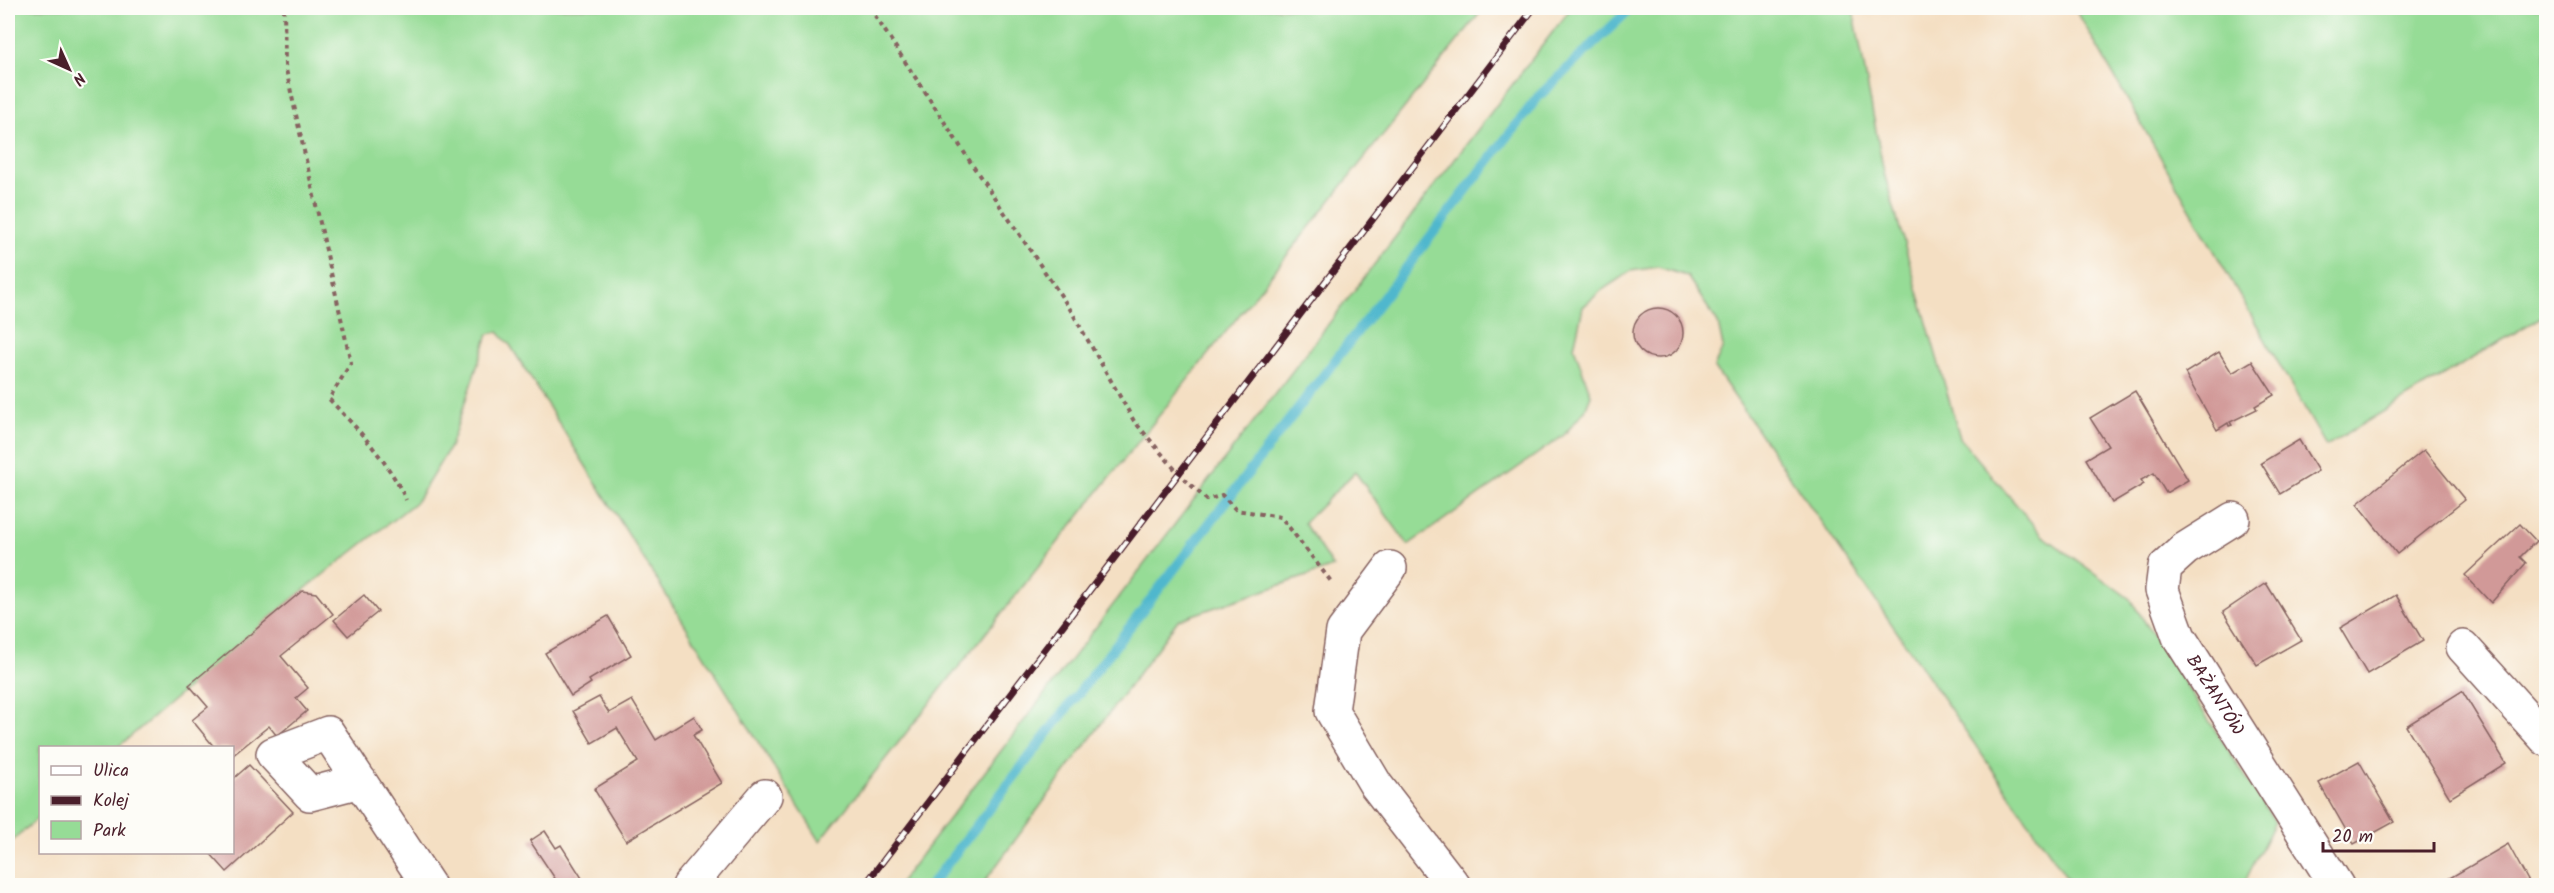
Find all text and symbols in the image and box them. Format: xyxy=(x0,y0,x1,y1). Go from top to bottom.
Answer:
north arrow xyxy=(39,39,99,99)
text: N xyxy=(66,66,91,91)
street label: BAŻANTÓW xyxy=(2178,649,2251,742)
legend xyxy=(39,746,234,854)
text: Ulica xyxy=(93,757,129,786)
text: Kolej xyxy=(93,787,130,816)
scale bar xyxy=(2323,815,2434,853)
text: Park xyxy=(93,817,126,846)
text: 20 m xyxy=(2332,823,2373,852)

